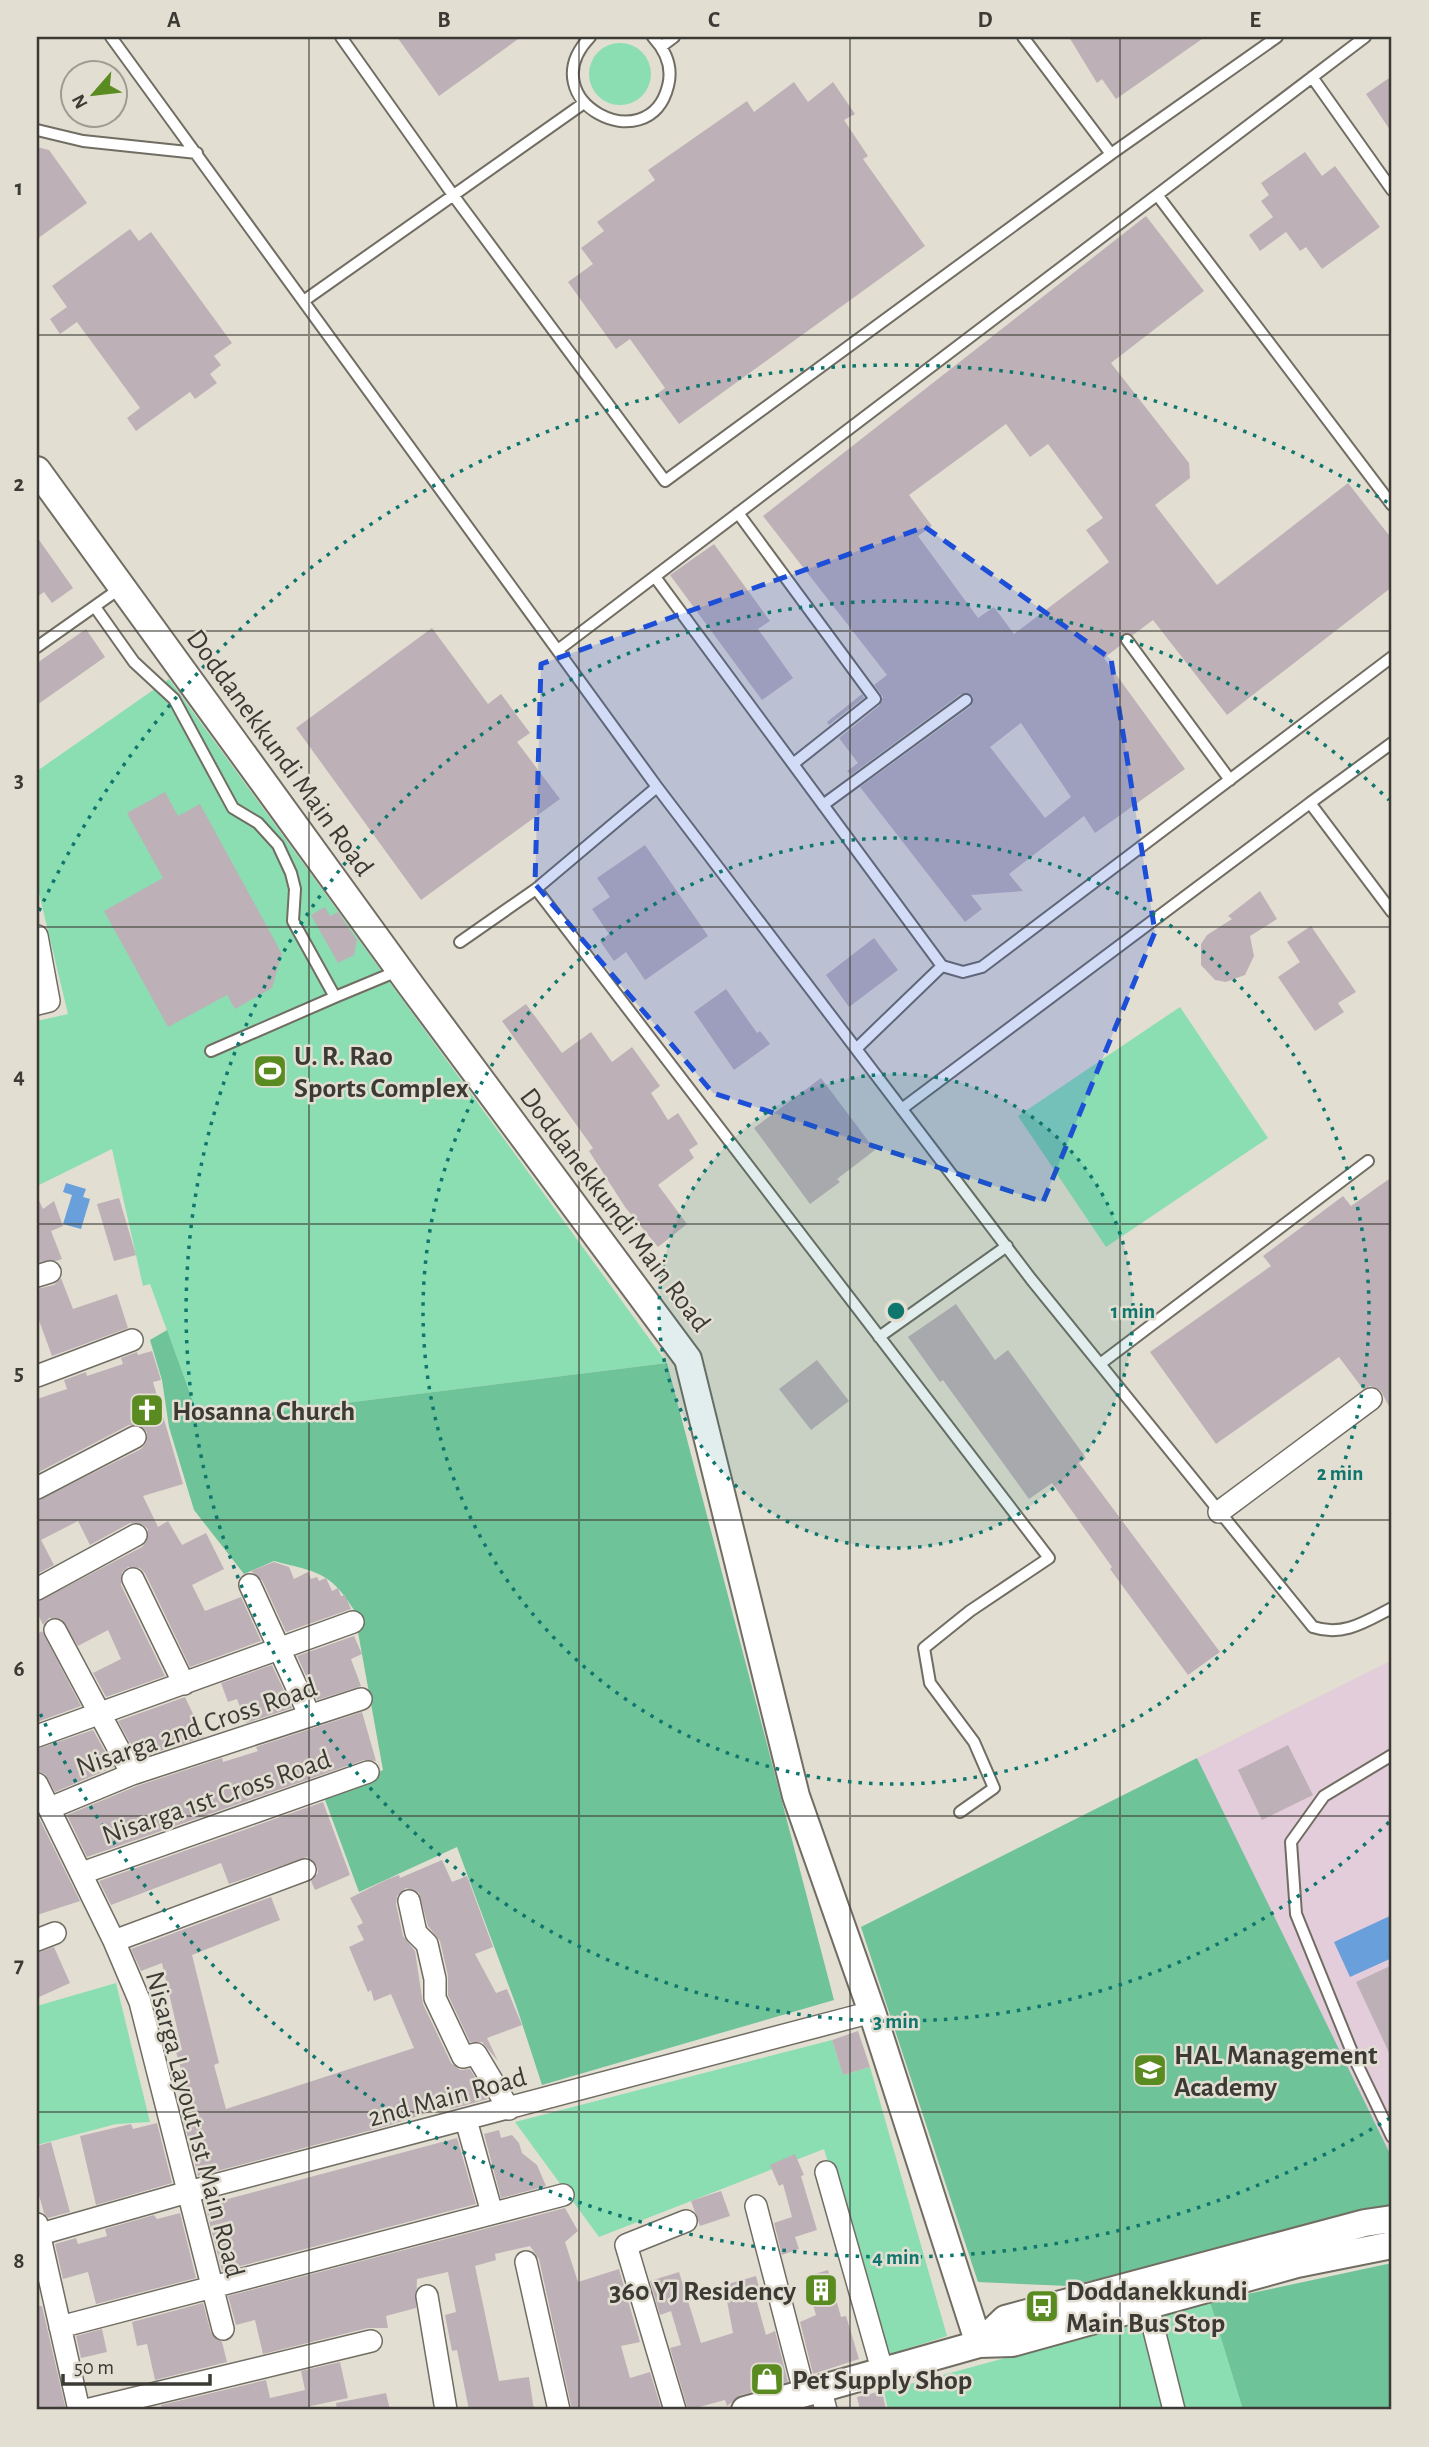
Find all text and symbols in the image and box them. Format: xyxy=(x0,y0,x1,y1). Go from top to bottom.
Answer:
text: A xyxy=(167,9,181,32)
text: B xyxy=(437,9,451,32)
text: C xyxy=(708,9,720,32)
text: D xyxy=(977,9,993,32)
text: E xyxy=(1249,9,1261,32)
north arrow xyxy=(60,60,130,130)
text: N xyxy=(69,91,92,112)
text: 1 xyxy=(15,177,23,200)
text: 2 xyxy=(14,473,25,496)
street label: Doddanekkundi Main Road xyxy=(181,625,378,882)
text: 3 xyxy=(14,769,24,792)
place label: U. R. Rao Sports Complex xyxy=(294,1043,469,1103)
sports icon: U. R. Rao Sports Complex xyxy=(251,1052,289,1090)
text: 4 xyxy=(13,1065,25,1088)
street label: Doddanekkundi Main Road xyxy=(514,1083,715,1337)
centre of rings xyxy=(884,1299,908,1323)
text: 1 min xyxy=(1111,1301,1155,1322)
text: 5 xyxy=(14,1362,24,1385)
church icon: Hosanna Church xyxy=(128,1391,166,1429)
place label: Hosanna Church xyxy=(172,1398,355,1426)
text: 2 min xyxy=(1317,1463,1363,1484)
text: 6 xyxy=(13,1658,25,1681)
street label: Nisarga 2nd Cross Road xyxy=(73,1673,321,1782)
street label: Nisarga 1st Cross Road xyxy=(99,1746,335,1850)
text: 7 xyxy=(14,1954,24,1977)
street label: Nisarga Layout 1st Main Road xyxy=(140,1968,248,2281)
text: 3 min xyxy=(873,2011,919,2032)
place label: HAL Management Academy xyxy=(1174,2042,1378,2102)
school or university icon: HAL Management Academy xyxy=(1131,2051,1169,2089)
street label: 2nd Main Road xyxy=(365,2063,530,2132)
text: 4 min xyxy=(872,2247,920,2268)
text: 8 xyxy=(13,2250,25,2273)
building icon: 360 YJ Residency xyxy=(802,2271,840,2309)
place label: 360 YJ Residency xyxy=(609,2278,796,2306)
place label: Doddanekkundi Main Bus Stop xyxy=(1066,2278,1248,2338)
bus stop icon: Doddanekkundi Main Bus Stop xyxy=(1023,2287,1061,2325)
scale bar xyxy=(63,2342,210,2386)
text: 50 m xyxy=(74,2357,114,2378)
shop icon: Pet Supply Shop xyxy=(748,2360,786,2398)
place label: Pet Supply Shop xyxy=(792,2367,972,2395)

